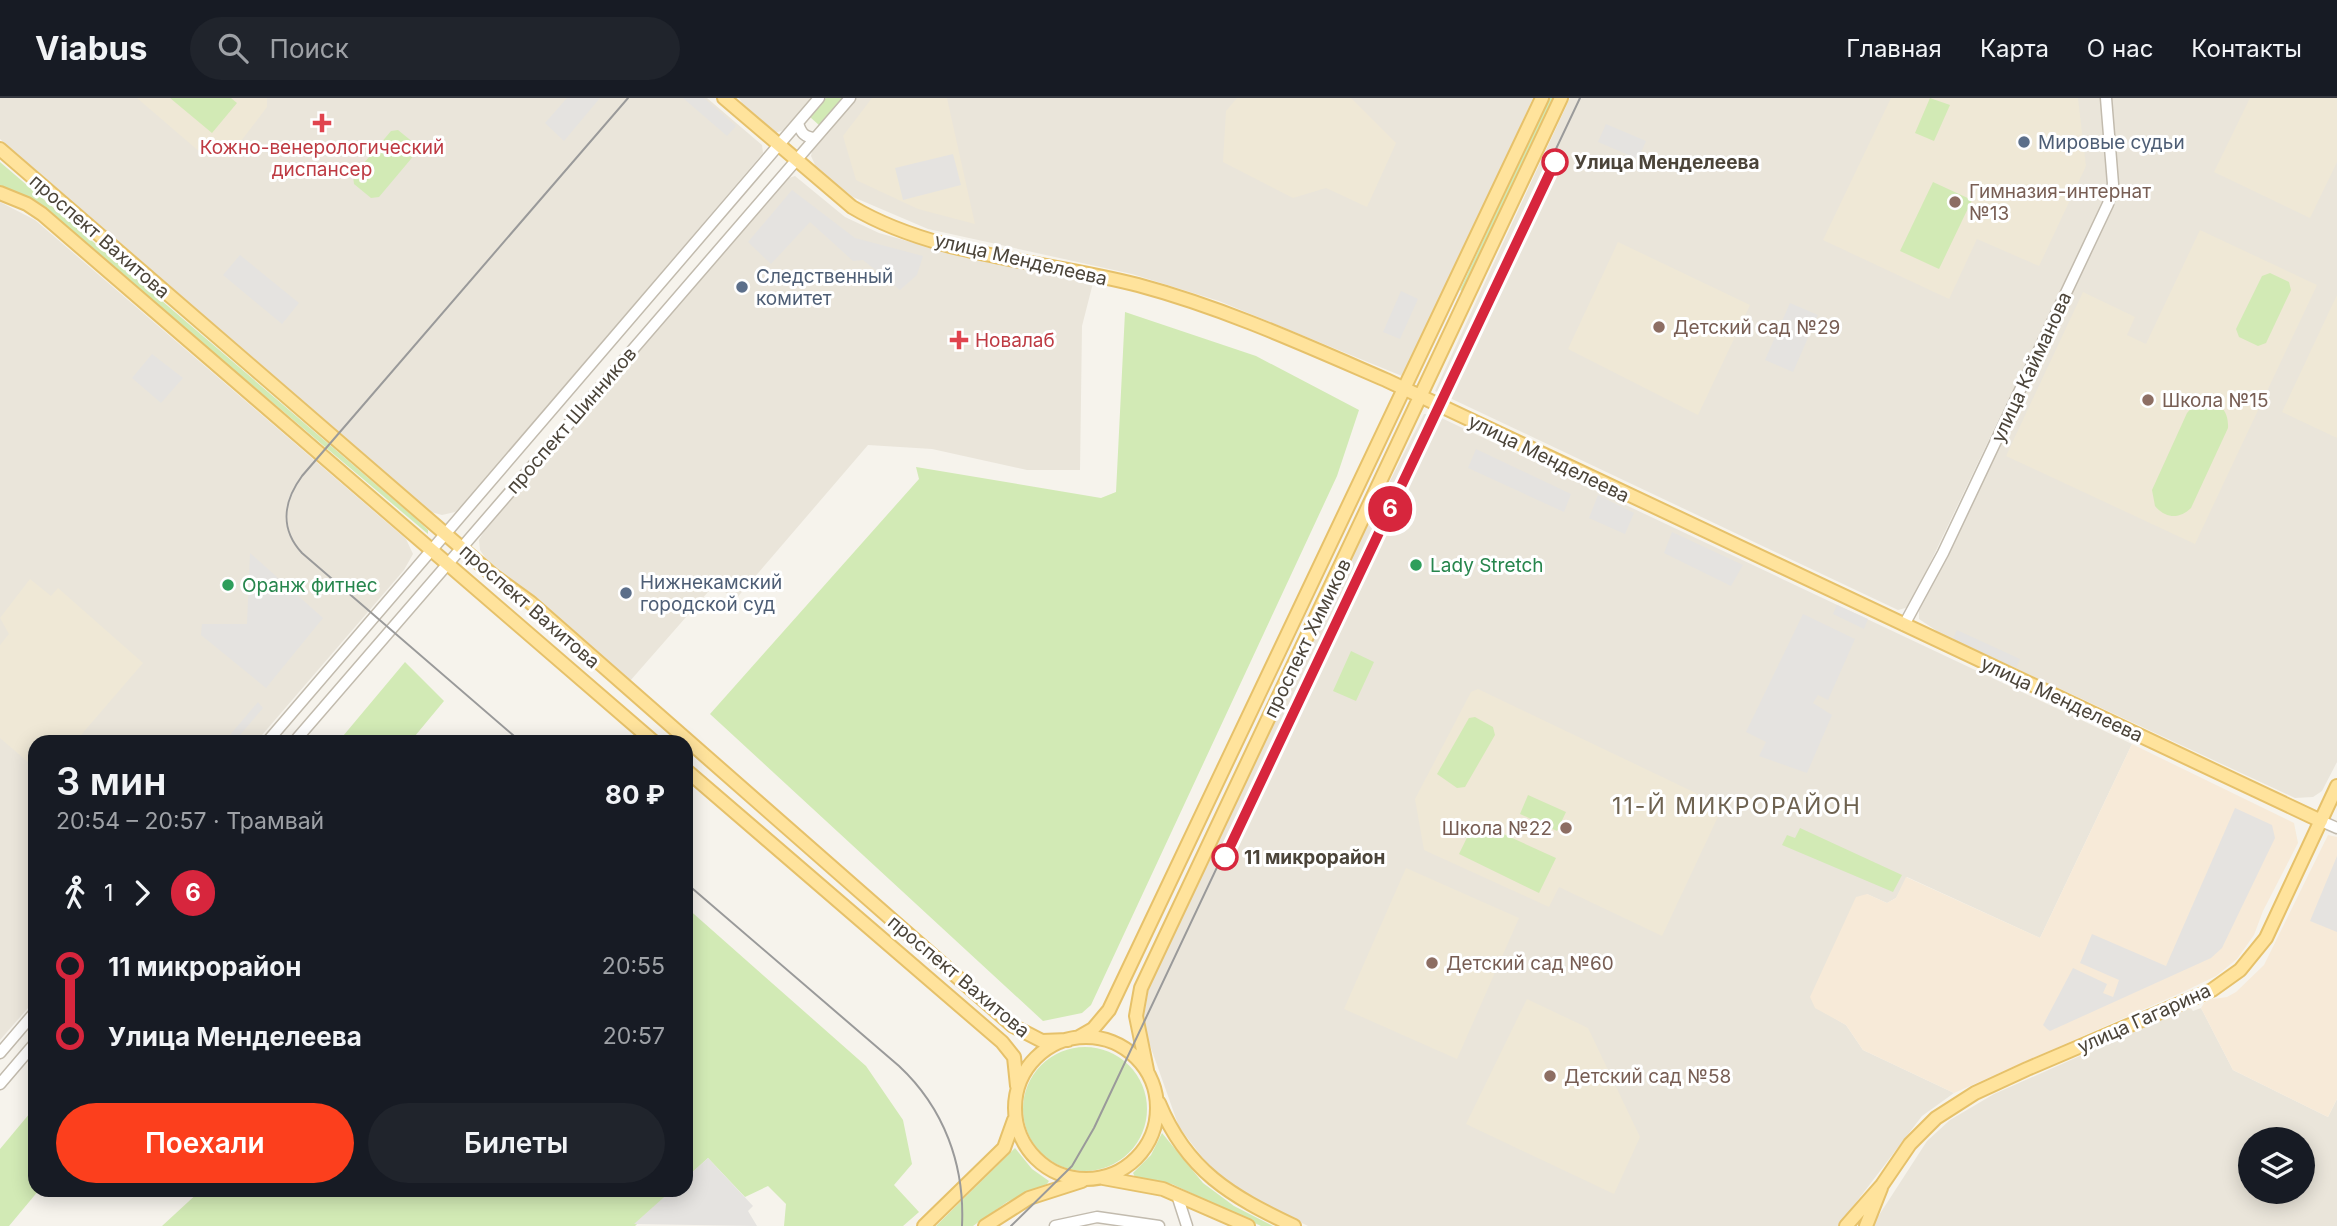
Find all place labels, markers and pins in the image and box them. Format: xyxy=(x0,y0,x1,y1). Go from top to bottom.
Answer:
marker: Кожно-венерологический диспансер xyxy=(312,113,332,133)
place label: Мировые судьи xyxy=(2038,131,2185,154)
marker: Мировые судьи xyxy=(2016,134,2032,150)
place label: Кожно-венерологический диспансер xyxy=(200,136,444,181)
marker: Улица Менделеева xyxy=(1542,149,1568,175)
place label: Улица Менделеева xyxy=(1574,151,1759,174)
place label: Гимназия-интернат №13 xyxy=(1969,180,2151,225)
marker: Гимназия-интернат №13 xyxy=(1947,194,1963,210)
place label: Следственный комитет xyxy=(756,265,893,310)
marker: Следственный комитет xyxy=(734,279,750,295)
place label: Детский сад №29 xyxy=(1673,316,1840,339)
marker: Детский сад №29 xyxy=(1651,319,1667,335)
place label: Новалаб xyxy=(975,329,1055,352)
marker: Новалаб xyxy=(949,330,969,350)
place label: Школа №15 xyxy=(2162,389,2268,412)
marker: Школа №15 xyxy=(2140,392,2156,408)
place label: Lady Stretch xyxy=(1430,554,1544,577)
marker: Lady Stretch xyxy=(1408,557,1424,573)
place label: Нижнекамский городской суд xyxy=(640,571,782,616)
place label: Оранж фитнес xyxy=(242,574,378,597)
marker: Оранж фитнес xyxy=(220,577,236,593)
marker: Нижнекамский городской суд xyxy=(618,585,634,601)
place label: Школа №22 xyxy=(1442,817,1552,840)
marker: Школа №22 xyxy=(1558,820,1574,836)
marker: 11 микрорайон xyxy=(1212,844,1238,870)
place label: 11 микрорайон xyxy=(1244,846,1385,869)
place label: Детский сад №60 xyxy=(1446,952,1614,975)
marker: Детский сад №60 xyxy=(1424,955,1440,971)
place label: Детский сад №58 xyxy=(1564,1065,1731,1088)
marker: Детский сад №58 xyxy=(1542,1068,1558,1084)

